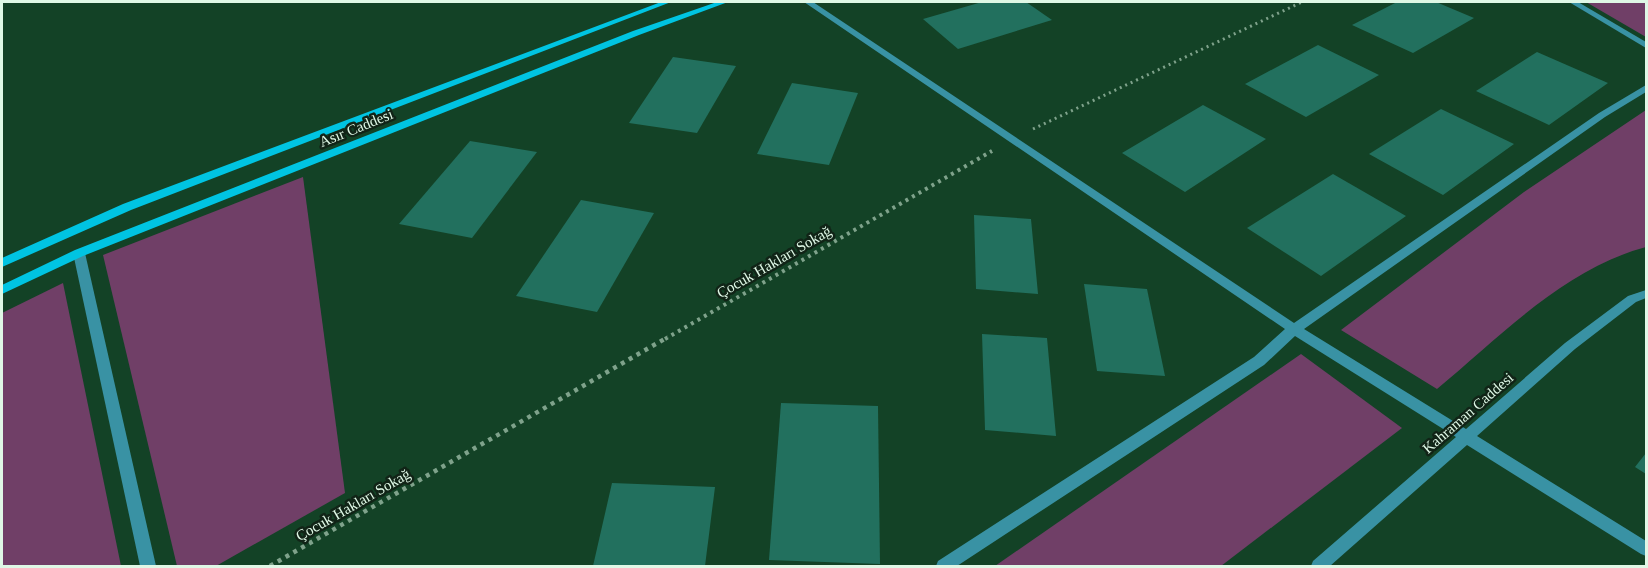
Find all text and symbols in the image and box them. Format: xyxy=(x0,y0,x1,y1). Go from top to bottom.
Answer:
street label: Asır Caddesi xyxy=(317,106,395,150)
street label: Çocuk Hakları Sokağ xyxy=(714,223,834,301)
street label: Kahraman Caddesi xyxy=(1420,369,1516,457)
street label: Çocuk Hakları Sokağ xyxy=(293,466,413,544)

